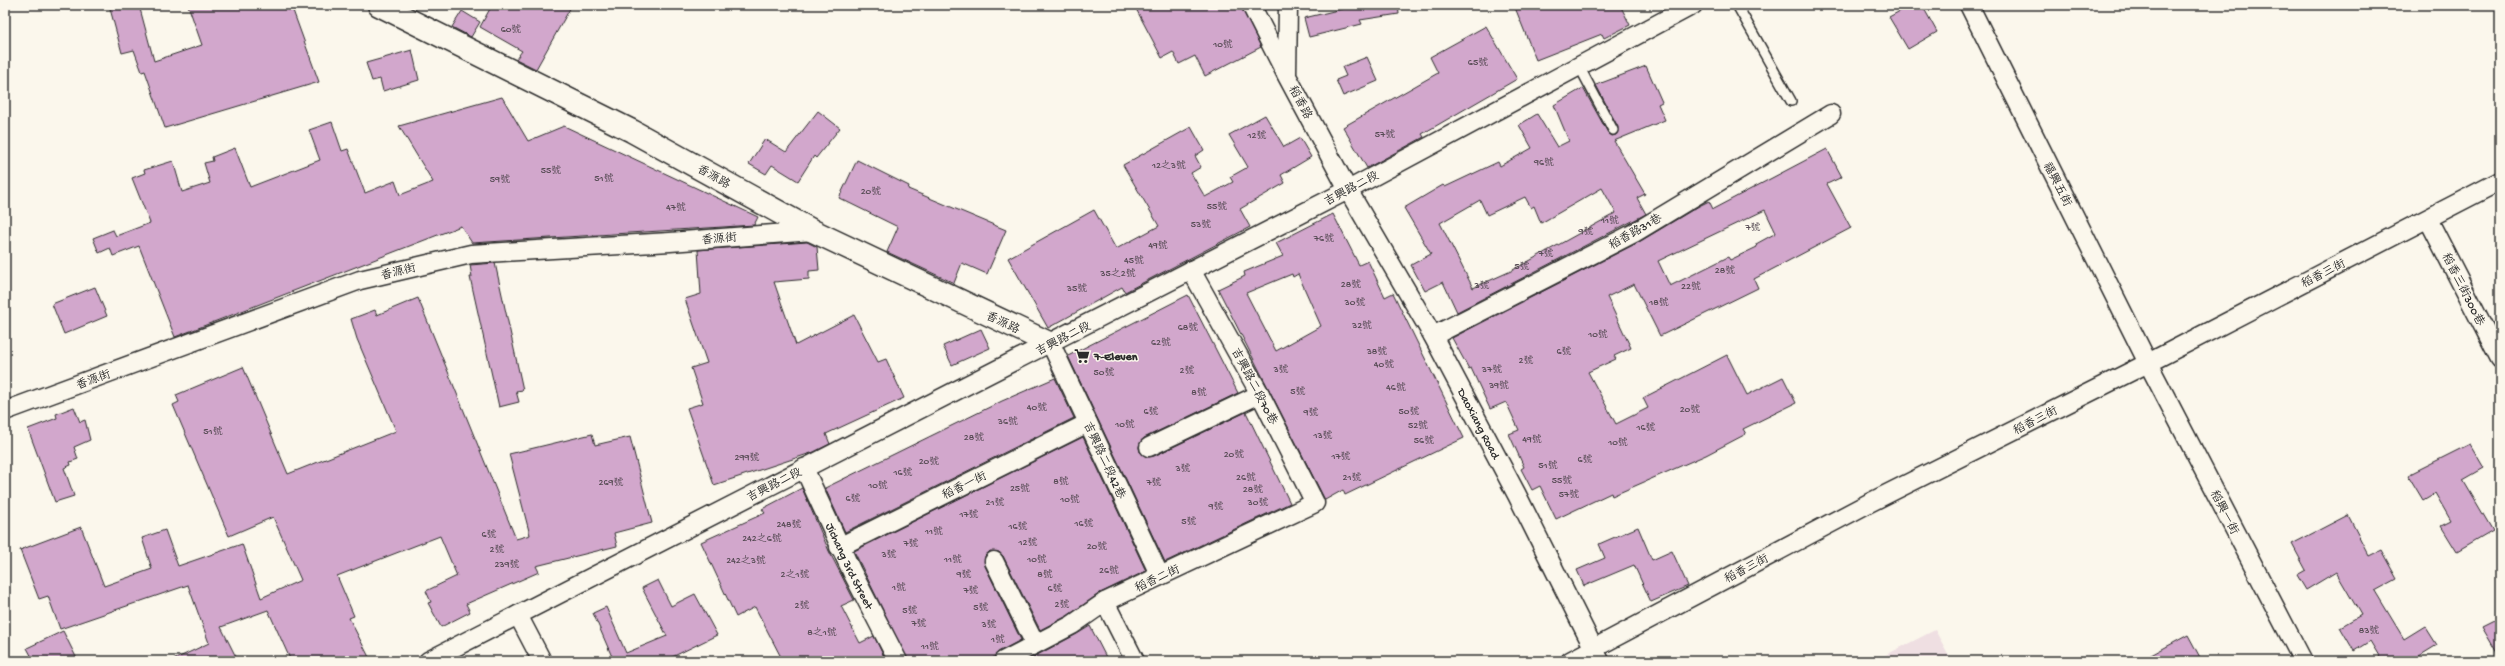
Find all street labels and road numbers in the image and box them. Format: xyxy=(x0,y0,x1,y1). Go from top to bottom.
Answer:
street label: 稻香路 xyxy=(1285,83,1315,122)
street label: 福興五街 xyxy=(2039,160,2074,209)
street label: 香源路 xyxy=(694,162,733,193)
street label: 吉興路二段 xyxy=(1322,169,1382,210)
street label: 稻香路31巷 xyxy=(1606,211,1665,254)
street label: 香源街 xyxy=(701,230,738,249)
street label: 稻香三街300巷 xyxy=(2438,251,2487,329)
street label: 稻香三街 xyxy=(2299,257,2348,292)
street label: 香源街 xyxy=(379,261,418,284)
street label: 香源路 xyxy=(983,309,1022,338)
street label: 吉興路二段 xyxy=(1034,319,1094,360)
street label: 吉興路二段70巷 xyxy=(1227,346,1280,428)
street label: 香源街 xyxy=(74,367,113,394)
street label: Daoxiang Road xyxy=(1453,386,1502,463)
street label: 稻香三街 xyxy=(2011,404,2060,439)
street label: 吉興路二段42巷 xyxy=(1079,420,1128,502)
street label: 吉興路二段 xyxy=(745,465,805,506)
street label: 稻香一街 xyxy=(940,469,990,504)
street label: 稻興一街 xyxy=(2206,488,2241,537)
street label: Jichang 3rd Street xyxy=(821,521,876,613)
street label: 稻香三街 xyxy=(1722,551,1771,587)
street label: 稻香二街 xyxy=(1133,562,1183,596)

